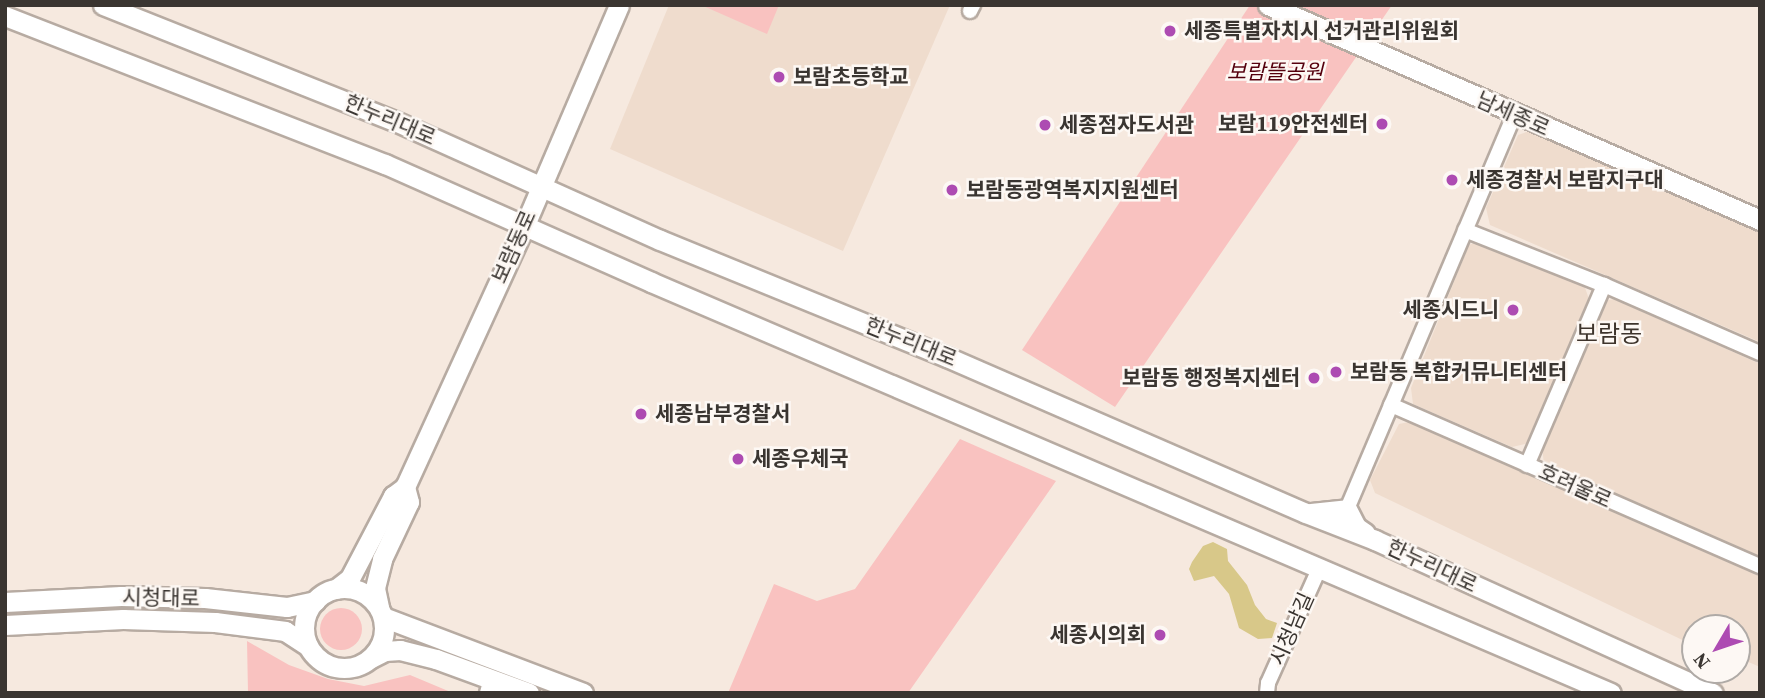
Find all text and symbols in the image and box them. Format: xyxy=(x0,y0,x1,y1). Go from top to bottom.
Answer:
place label: 세종특별자치시 선거관리위원회 xyxy=(1184,18,1459,44)
marker: 세종특별자치시 선거관리위원회 xyxy=(1162,23,1178,39)
park label: 보람뜰공원 xyxy=(1227,59,1323,85)
place label: 보람초등학교 xyxy=(793,64,909,90)
marker: 보람초등학교 xyxy=(771,69,787,85)
street label: 남세종로 xyxy=(1473,87,1553,141)
street label: 한누리대로 xyxy=(341,90,439,150)
place label: 보람119안전센터 xyxy=(1218,111,1368,137)
place label: 세종점자도서관 xyxy=(1059,112,1194,138)
marker: 보람119안전센터 xyxy=(1374,116,1390,132)
marker: 세종점자도서관 xyxy=(1037,117,1053,133)
place label: 세종경찰서 보람지구대 xyxy=(1466,167,1664,193)
marker: 세종경찰서 보람지구대 xyxy=(1444,172,1460,188)
place label: 보람동광역복지지원센터 xyxy=(966,177,1179,203)
marker: 보람동광역복지지원센터 xyxy=(944,182,960,198)
street label: 보람동로 xyxy=(487,207,541,287)
place label: 세종시드니 xyxy=(1402,297,1499,323)
marker: 세종시드니 xyxy=(1505,302,1521,318)
street label: 한누리대로 xyxy=(861,312,961,372)
district label: 보람동 xyxy=(1576,320,1642,348)
place label: 보람동 복합커뮤니티센터 xyxy=(1350,359,1567,385)
marker: 보람동 복합커뮤니티센터 xyxy=(1328,364,1344,380)
place label: 보람동 행정복지센터 xyxy=(1122,365,1300,391)
marker: 보람동 행정복지센터 xyxy=(1306,370,1322,386)
place label: 세종남부경찰서 xyxy=(655,401,790,427)
marker: 세종남부경찰서 xyxy=(633,406,649,422)
place label: 세종우체국 xyxy=(752,446,849,472)
marker: 세종우체국 xyxy=(730,451,746,467)
street label: 호려울로 xyxy=(1535,459,1615,513)
street label: 한누리대로 xyxy=(1383,534,1481,598)
street label: 시청대로 xyxy=(122,585,200,611)
street label: 시청남길 xyxy=(1265,589,1319,669)
north arrow xyxy=(1681,614,1751,684)
place label: 세종시의회 xyxy=(1049,622,1146,648)
marker: 세종시의회 xyxy=(1152,627,1168,643)
text: N xyxy=(1687,647,1716,675)

